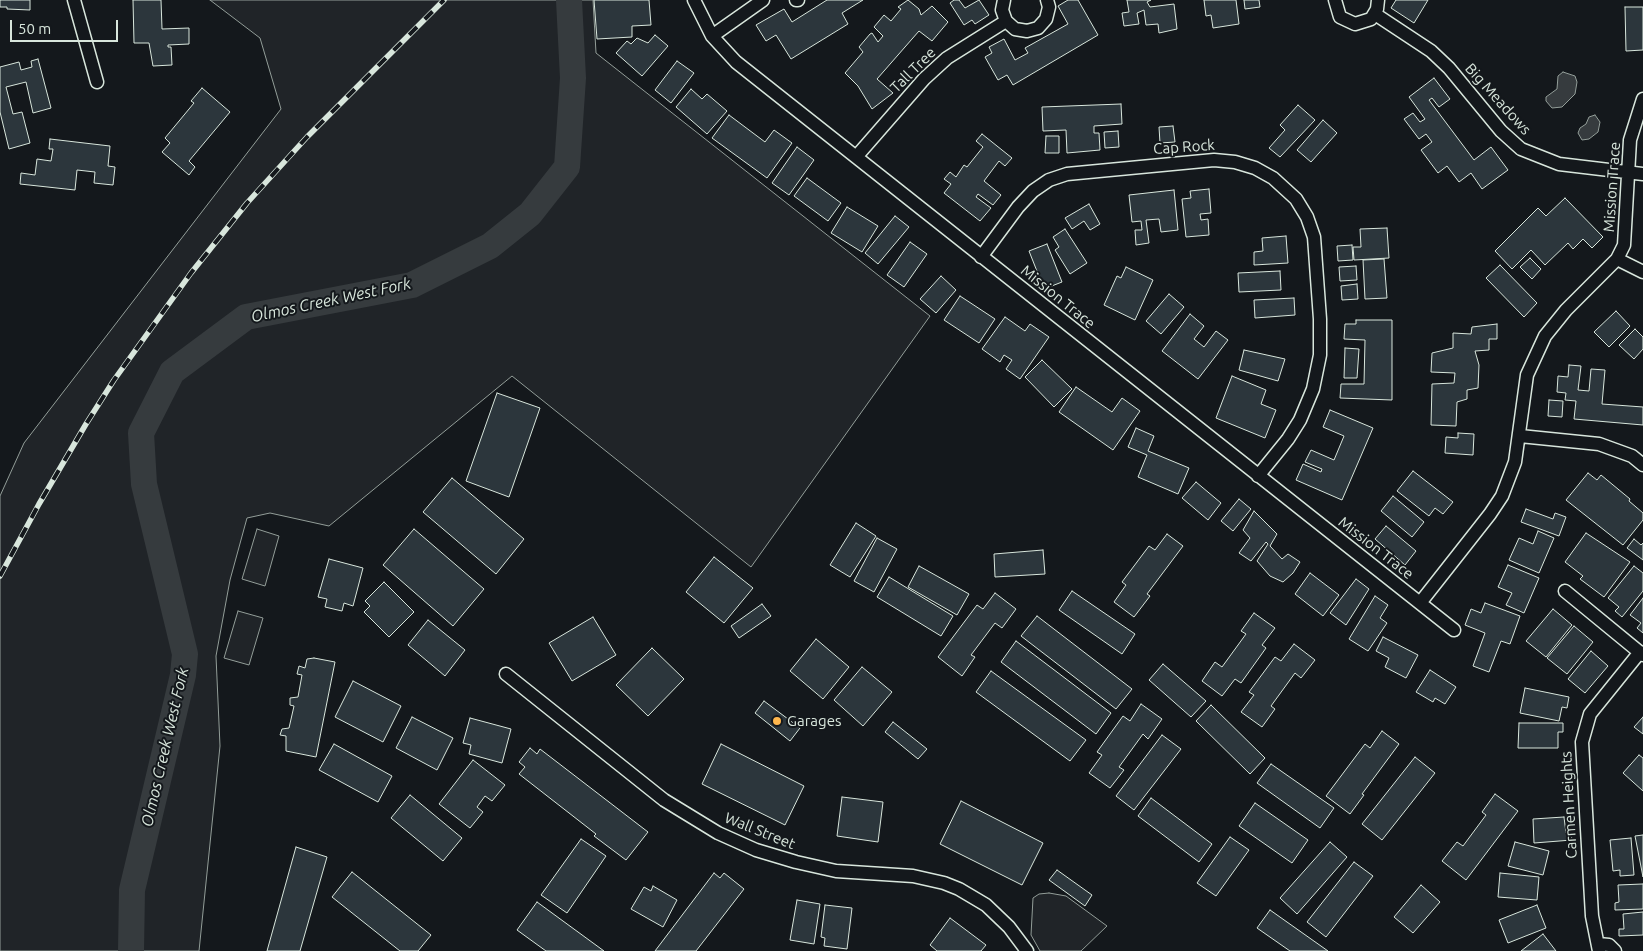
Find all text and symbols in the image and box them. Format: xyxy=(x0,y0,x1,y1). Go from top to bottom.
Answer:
scale bar xyxy=(12,10,120,42)
text: 50 m xyxy=(18,20,51,37)
street label: Tall Tree xyxy=(887,44,939,96)
street label: Big Meadows xyxy=(1461,60,1535,138)
street label: Cap Rock xyxy=(1153,136,1215,158)
street label: Mission Trace xyxy=(1600,141,1624,233)
street label: Mission Trace xyxy=(1017,262,1099,332)
water label: Olmos Creek West Fork xyxy=(249,274,413,326)
street label: Mission Trace xyxy=(1335,513,1417,583)
water label: Olmos Creek West Fork xyxy=(137,665,193,829)
place label: Garages xyxy=(787,712,841,730)
marker: Garages xyxy=(771,715,783,727)
street label: Carmen Heights xyxy=(1557,751,1581,859)
street label: Wall Street xyxy=(722,809,798,853)

